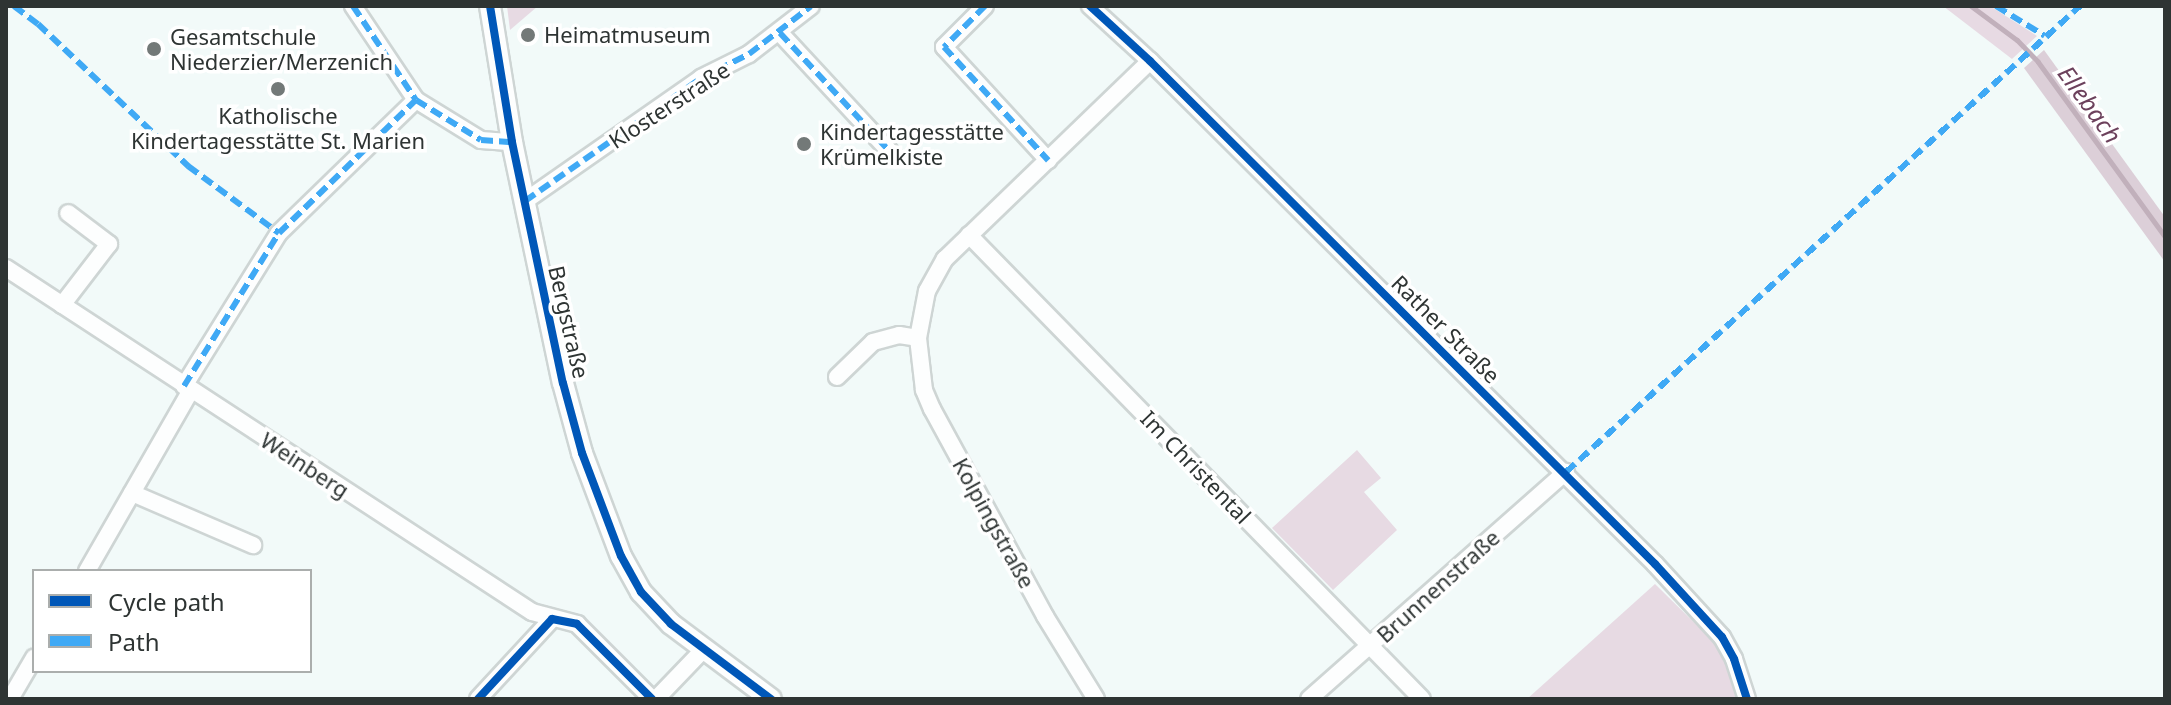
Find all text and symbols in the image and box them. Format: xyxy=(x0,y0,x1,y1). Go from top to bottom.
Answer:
place label: Heimatmuseum xyxy=(544,22,711,48)
place label: Gesamtschule Niederzier/Merzenich xyxy=(170,23,393,74)
marker: Heimatmuseum xyxy=(519,26,537,44)
marker: Gesamtschule Niederzier/Merzenich xyxy=(145,40,163,58)
street label: Klosterstraße xyxy=(604,56,734,154)
water label: Ellebach xyxy=(2052,60,2128,148)
marker: Katholische Kindertagesstätte St. Marien xyxy=(269,80,287,98)
place label: Katholische Kindertagesstätte St. Marien xyxy=(131,102,425,154)
place label: Kindertagesstätte Krümelkiste xyxy=(820,118,1004,170)
marker: Kindertagesstätte Krümelkiste xyxy=(795,135,813,153)
street label: Bergstraße xyxy=(543,263,595,381)
street label: Rather Straße xyxy=(1386,269,1506,389)
street label: Im Christental xyxy=(1136,405,1256,529)
street label: Weinberg xyxy=(256,427,354,503)
street label: Kolpingstraße xyxy=(947,453,1041,593)
street label: Brunnenstraße xyxy=(1371,524,1505,648)
legend xyxy=(32,569,312,673)
text: Cycle path xyxy=(108,585,225,618)
text: Path xyxy=(108,625,159,658)

